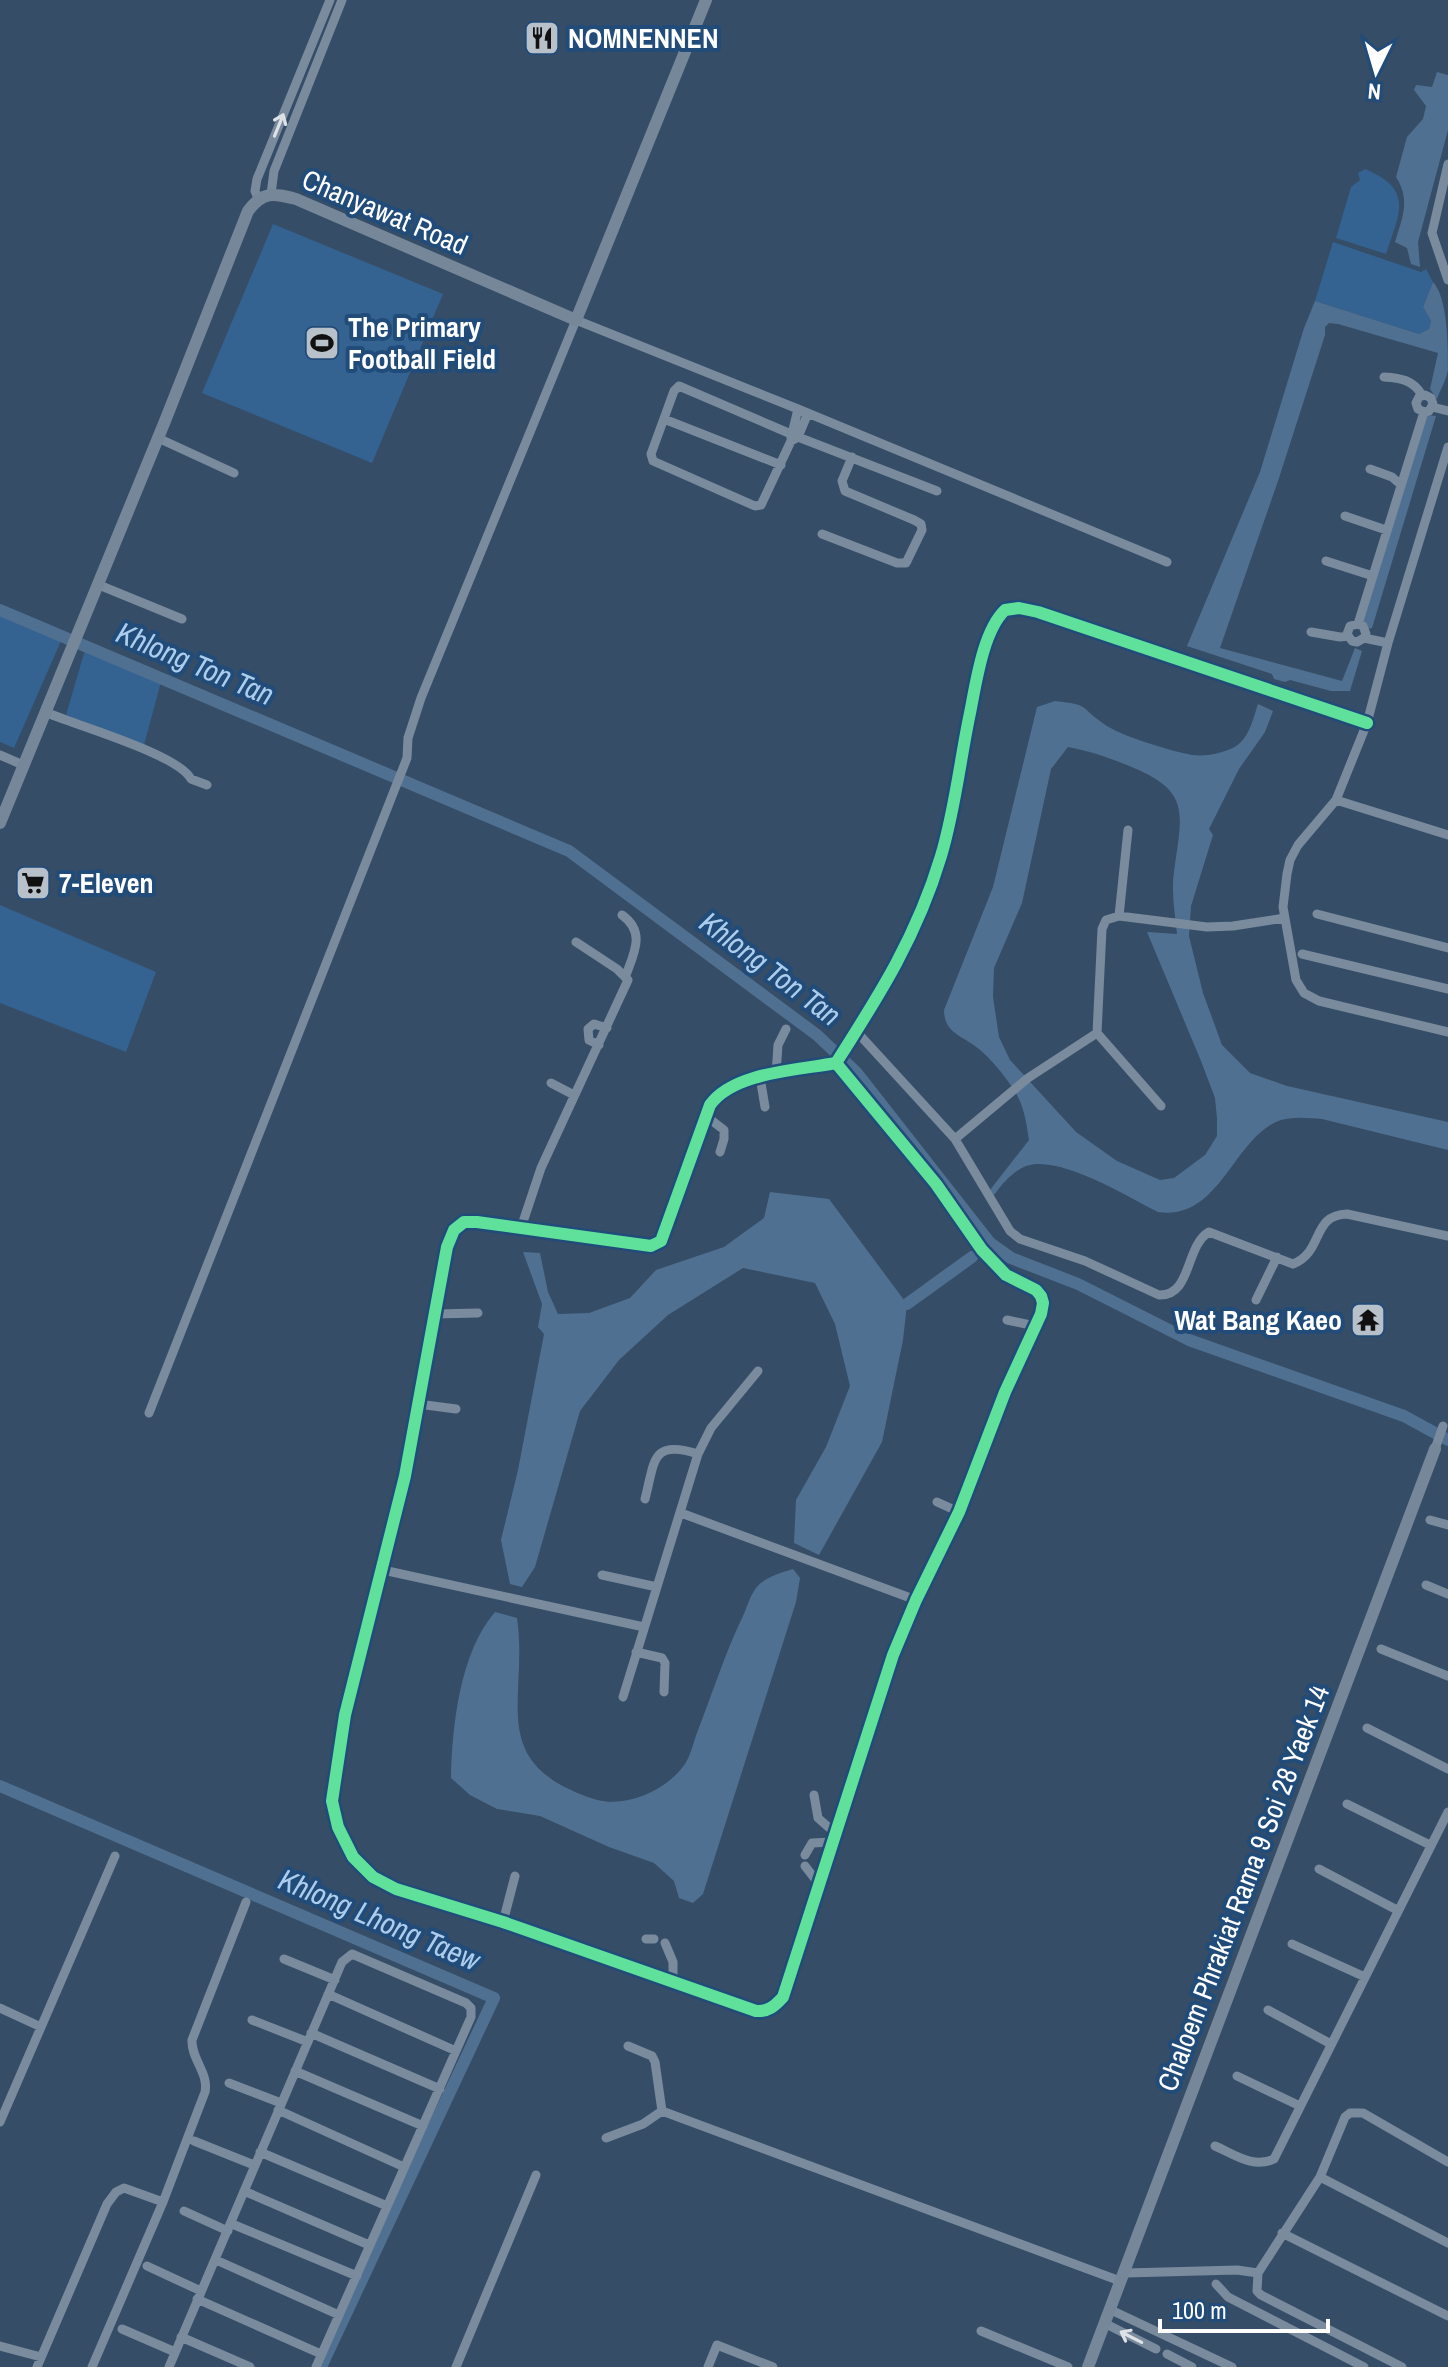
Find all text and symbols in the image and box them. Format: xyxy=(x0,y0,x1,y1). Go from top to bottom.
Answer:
restaurant icon: NOMNENNEN xyxy=(523,19,561,57)
place label: NOMNENNEN xyxy=(568,19,719,57)
north arrow xyxy=(1336,32,1416,112)
text: N xyxy=(1366,76,1382,107)
one-way arrow xyxy=(273,113,287,138)
street label: Chanyawat Road xyxy=(297,160,473,264)
place label: The Primary Football Field xyxy=(348,308,496,378)
sports icon: The Primary Football Field xyxy=(303,324,341,362)
water label: Khlong Ton Tan xyxy=(111,612,280,714)
supermarket icon: 7-Eleven xyxy=(14,864,52,902)
place label: 7-Eleven xyxy=(59,864,153,902)
water label: Khlong Ton Tan xyxy=(692,902,849,1035)
place label: Wat Bang Kaeo xyxy=(1174,1301,1342,1339)
temple icon: Wat Bang Kaeo xyxy=(1349,1301,1387,1339)
street label: Chaloem Phrakiat Rama 9 Soi 28 Yaek 14 xyxy=(1148,1679,1338,2096)
water label: Khlong Lhong Taew xyxy=(273,1859,487,1980)
scale bar xyxy=(1160,2283,1328,2333)
text: 100 m xyxy=(1172,2294,1227,2326)
one-way arrow xyxy=(1120,2328,1144,2344)

